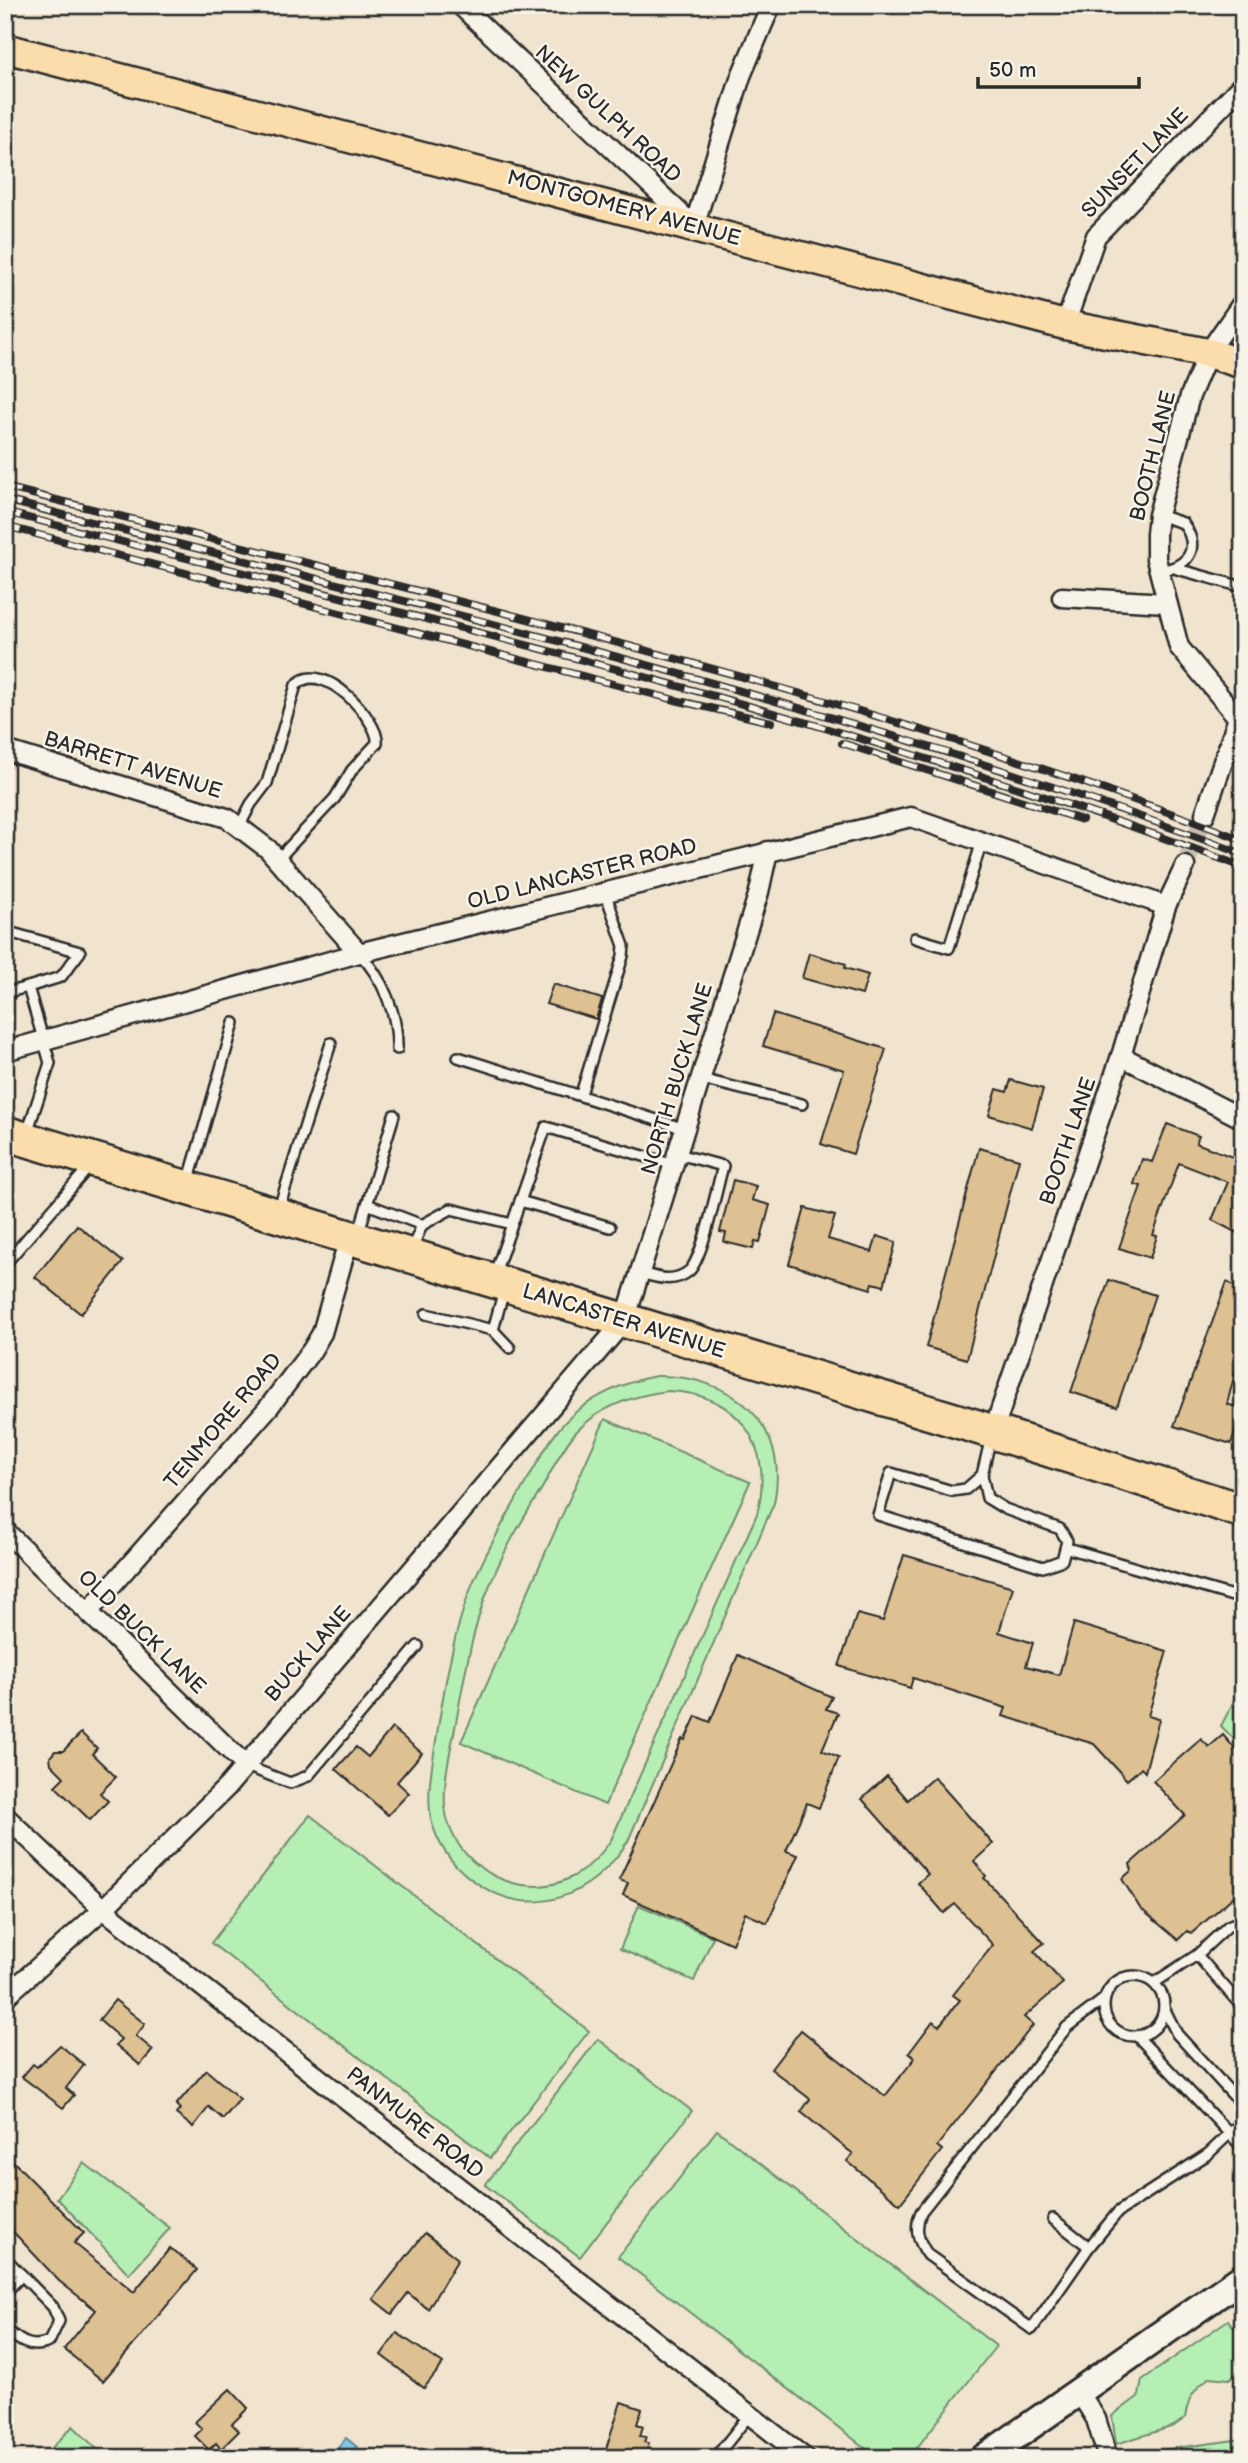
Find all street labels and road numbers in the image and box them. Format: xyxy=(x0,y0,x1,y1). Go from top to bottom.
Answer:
street label: NEW GULPH ROAD xyxy=(530,40,686,188)
street label: SUNSET LANE xyxy=(1076,103,1194,223)
street label: MONTGOMERY AVENUE xyxy=(505,165,743,251)
street label: BOOTH LANE xyxy=(1125,388,1181,524)
street label: BARRETT AVENUE xyxy=(41,726,225,804)
street label: OLD LANCASTER ROAD xyxy=(465,833,699,915)
street label: NORTH BUCK LANE xyxy=(636,980,718,1178)
street label: BOOTH LANE xyxy=(1034,1074,1102,1208)
street label: LANCASTER AVENUE xyxy=(520,1278,728,1364)
street label: TENMORE ROAD xyxy=(159,1348,287,1494)
street label: OLD BUCK LANE xyxy=(73,1565,211,1699)
street label: BUCK LANE xyxy=(260,1601,356,1707)
street label: PANMURE ROAD xyxy=(342,2062,488,2184)

